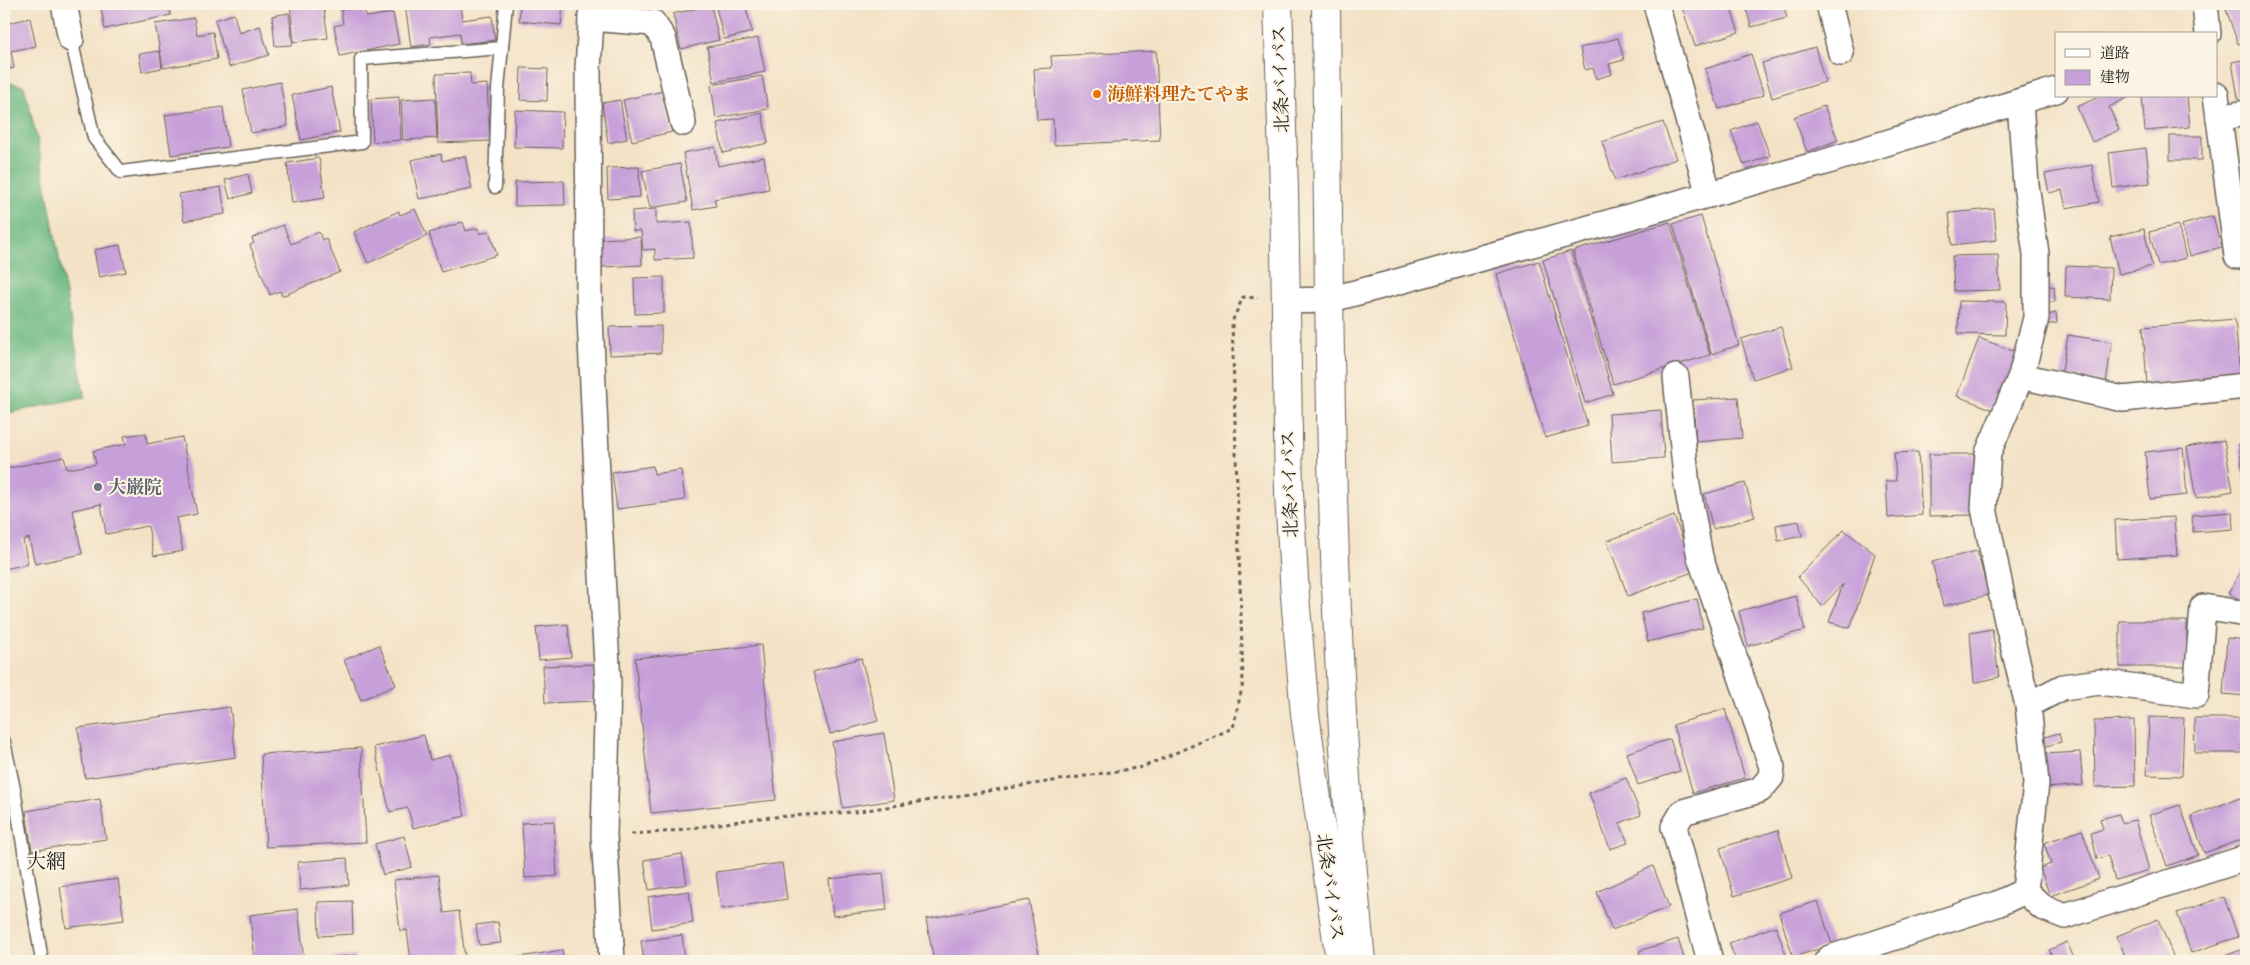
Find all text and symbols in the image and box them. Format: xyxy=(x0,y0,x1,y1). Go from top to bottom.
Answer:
street label: 北条バイパス xyxy=(1268,25,1294,133)
legend xyxy=(2055,32,2218,98)
text: 道路 xyxy=(2100,44,2130,63)
text: 建物 xyxy=(2100,68,2130,87)
place label: 海鮮料理たてやま xyxy=(1107,83,1251,106)
marker: 海鮮料理たてやま xyxy=(1091,88,1103,100)
street label: 北条バイパス xyxy=(1277,430,1303,538)
place label: 大巌院 xyxy=(108,476,162,499)
marker: 大巌院 xyxy=(92,481,104,493)
street label: 北条バイパス xyxy=(1311,832,1349,942)
district label: 大網 xyxy=(26,849,66,874)

